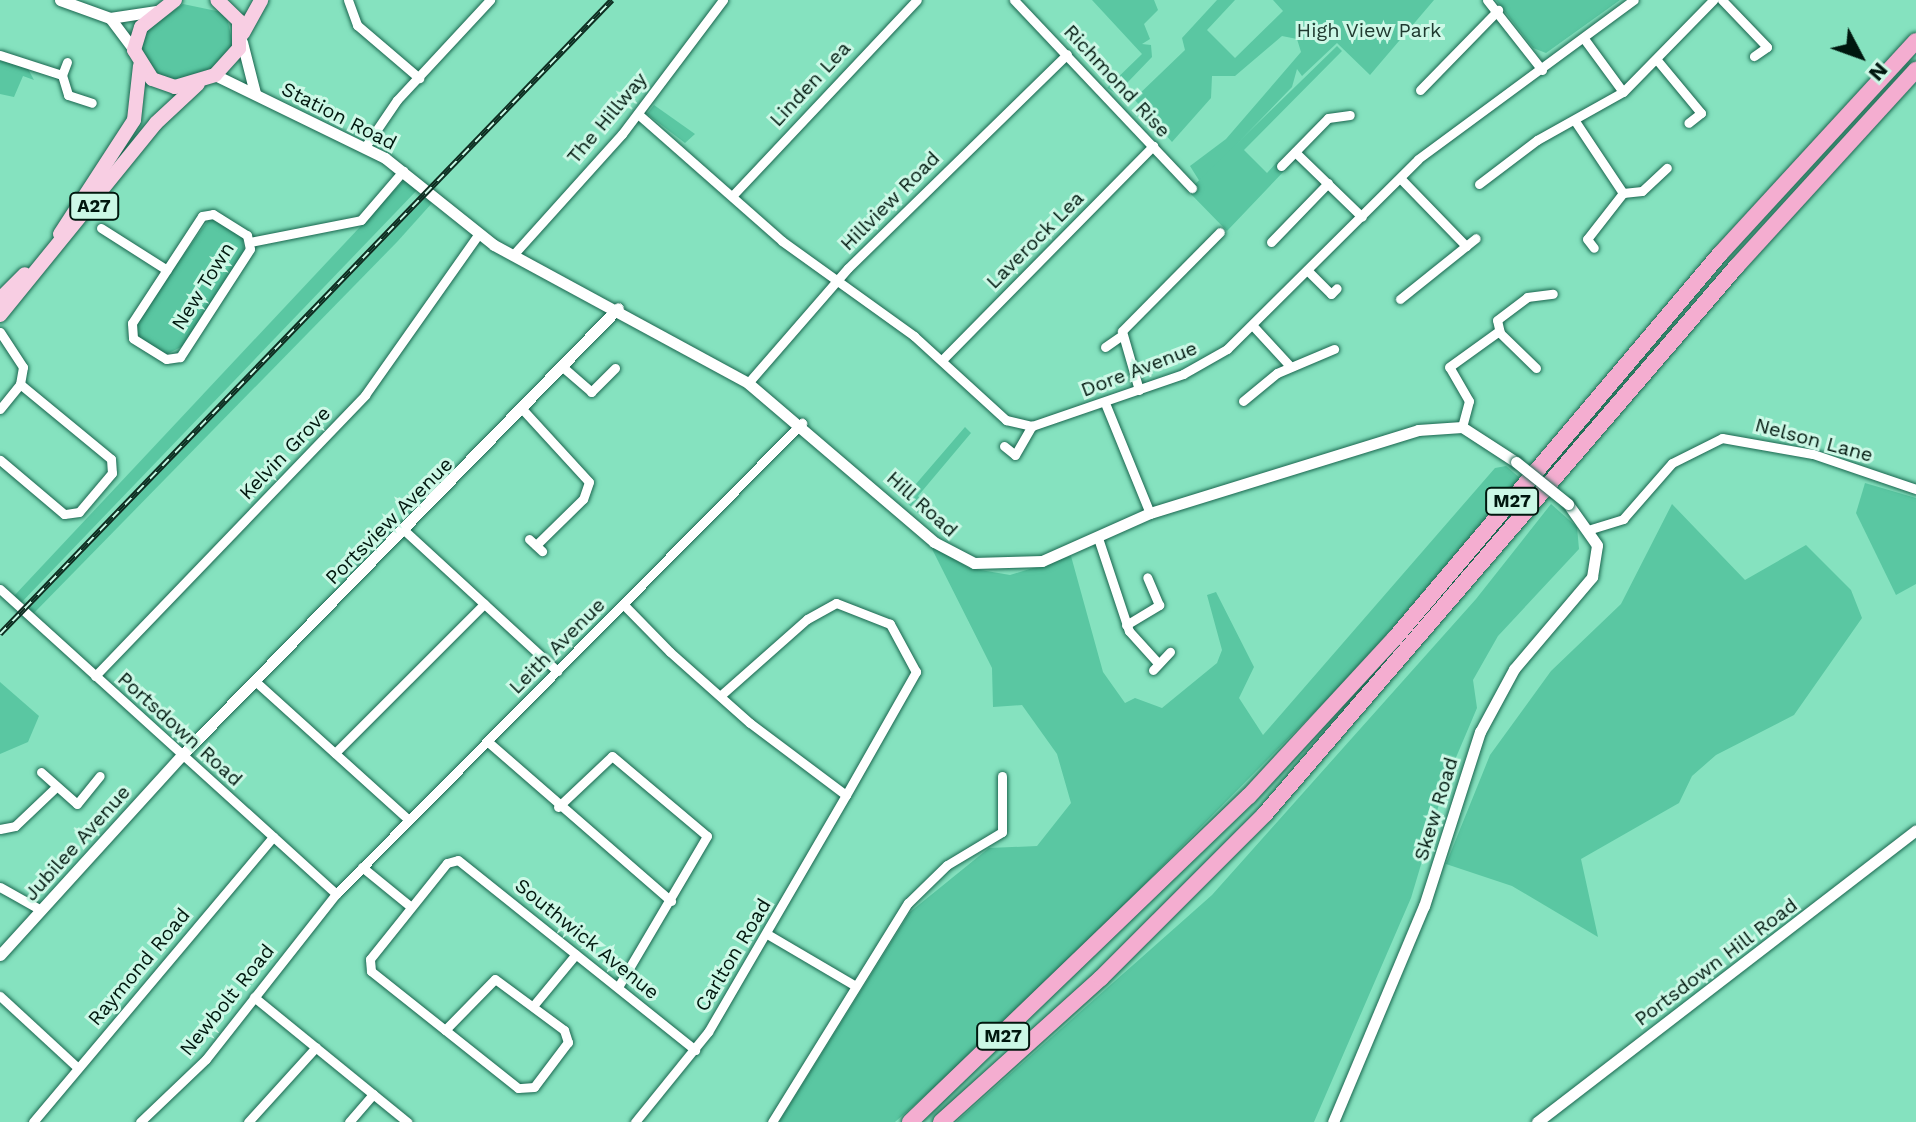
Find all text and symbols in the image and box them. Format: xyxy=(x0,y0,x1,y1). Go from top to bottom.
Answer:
north arrow xyxy=(1820,16,1900,96)
park label: High View Park xyxy=(1296,18,1442,42)
street label: Richmond Rise xyxy=(1059,20,1175,142)
street label: Linden Lea xyxy=(765,37,855,131)
text: N xyxy=(1864,58,1893,86)
street label: The Hillway xyxy=(562,67,652,169)
street label: Station Road xyxy=(277,77,401,155)
street label: Hillview Road xyxy=(835,146,945,256)
street label: Laverock Lea xyxy=(981,186,1089,294)
road number: A27 xyxy=(68,192,120,220)
street label: New Town xyxy=(166,237,240,335)
street label: Dore Avenue xyxy=(1077,336,1201,402)
street label: Kelvin Grove xyxy=(234,401,336,505)
street label: Nelson Lane xyxy=(1752,413,1876,467)
street label: Portsview Avenue xyxy=(320,452,458,590)
street label: Hill Road xyxy=(881,466,963,542)
road number: M27 xyxy=(1484,487,1540,515)
street label: Leith Avenue xyxy=(504,593,610,699)
street label: Portsdown Road xyxy=(113,667,247,791)
street label: Skew Road xyxy=(1409,754,1463,864)
street label: Jubilee Avenue xyxy=(19,780,135,906)
street label: Southwick Avenue xyxy=(510,873,664,1005)
street label: Portsdown Hill Road xyxy=(1630,893,1802,1031)
street label: Carlton Road xyxy=(690,894,776,1016)
street label: Raymond Road xyxy=(83,903,195,1031)
street label: Newbolt Road xyxy=(175,939,279,1061)
road number: M27 xyxy=(975,1022,1031,1050)

